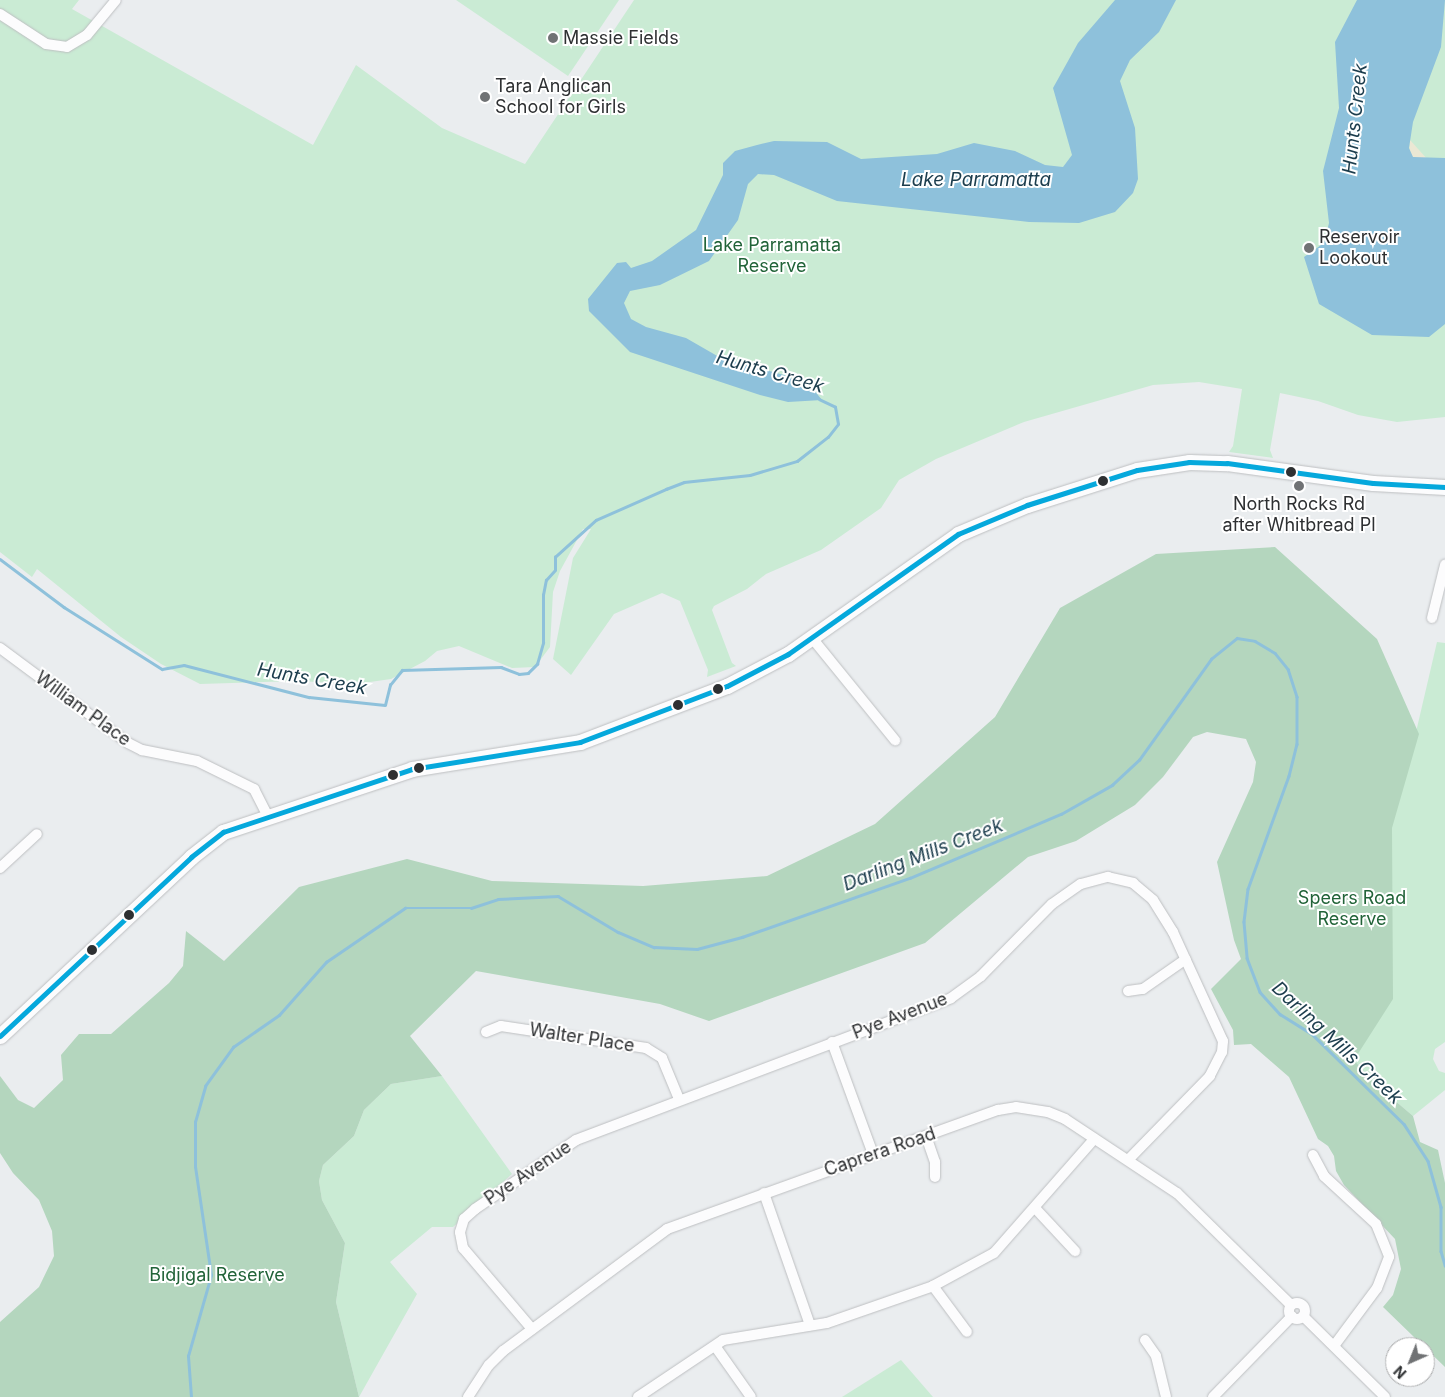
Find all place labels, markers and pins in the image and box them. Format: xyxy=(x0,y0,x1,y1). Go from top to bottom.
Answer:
place label: Massie Fields xyxy=(563,27,679,49)
marker: Massie Fields xyxy=(547,32,559,44)
place label: Tara Anglican School for Girls xyxy=(495,76,626,118)
marker: Tara Anglican School for Girls xyxy=(479,91,491,103)
place label: Reservoir Lookout xyxy=(1319,227,1400,270)
marker: Reservoir Lookout xyxy=(1303,242,1315,254)
unlabelled marker xyxy=(1286,467,1296,477)
unlabelled marker xyxy=(1098,476,1108,486)
marker: North Rocks Rd after Whitbread Pl xyxy=(1293,480,1305,492)
place label: North Rocks Rd after Whitbread Pl xyxy=(1222,494,1376,536)
unlabelled marker xyxy=(713,684,723,694)
unlabelled marker xyxy=(673,700,683,710)
unlabelled marker xyxy=(414,763,424,773)
unlabelled marker xyxy=(388,770,398,780)
unlabelled marker xyxy=(124,910,134,920)
unlabelled marker xyxy=(87,945,97,955)

